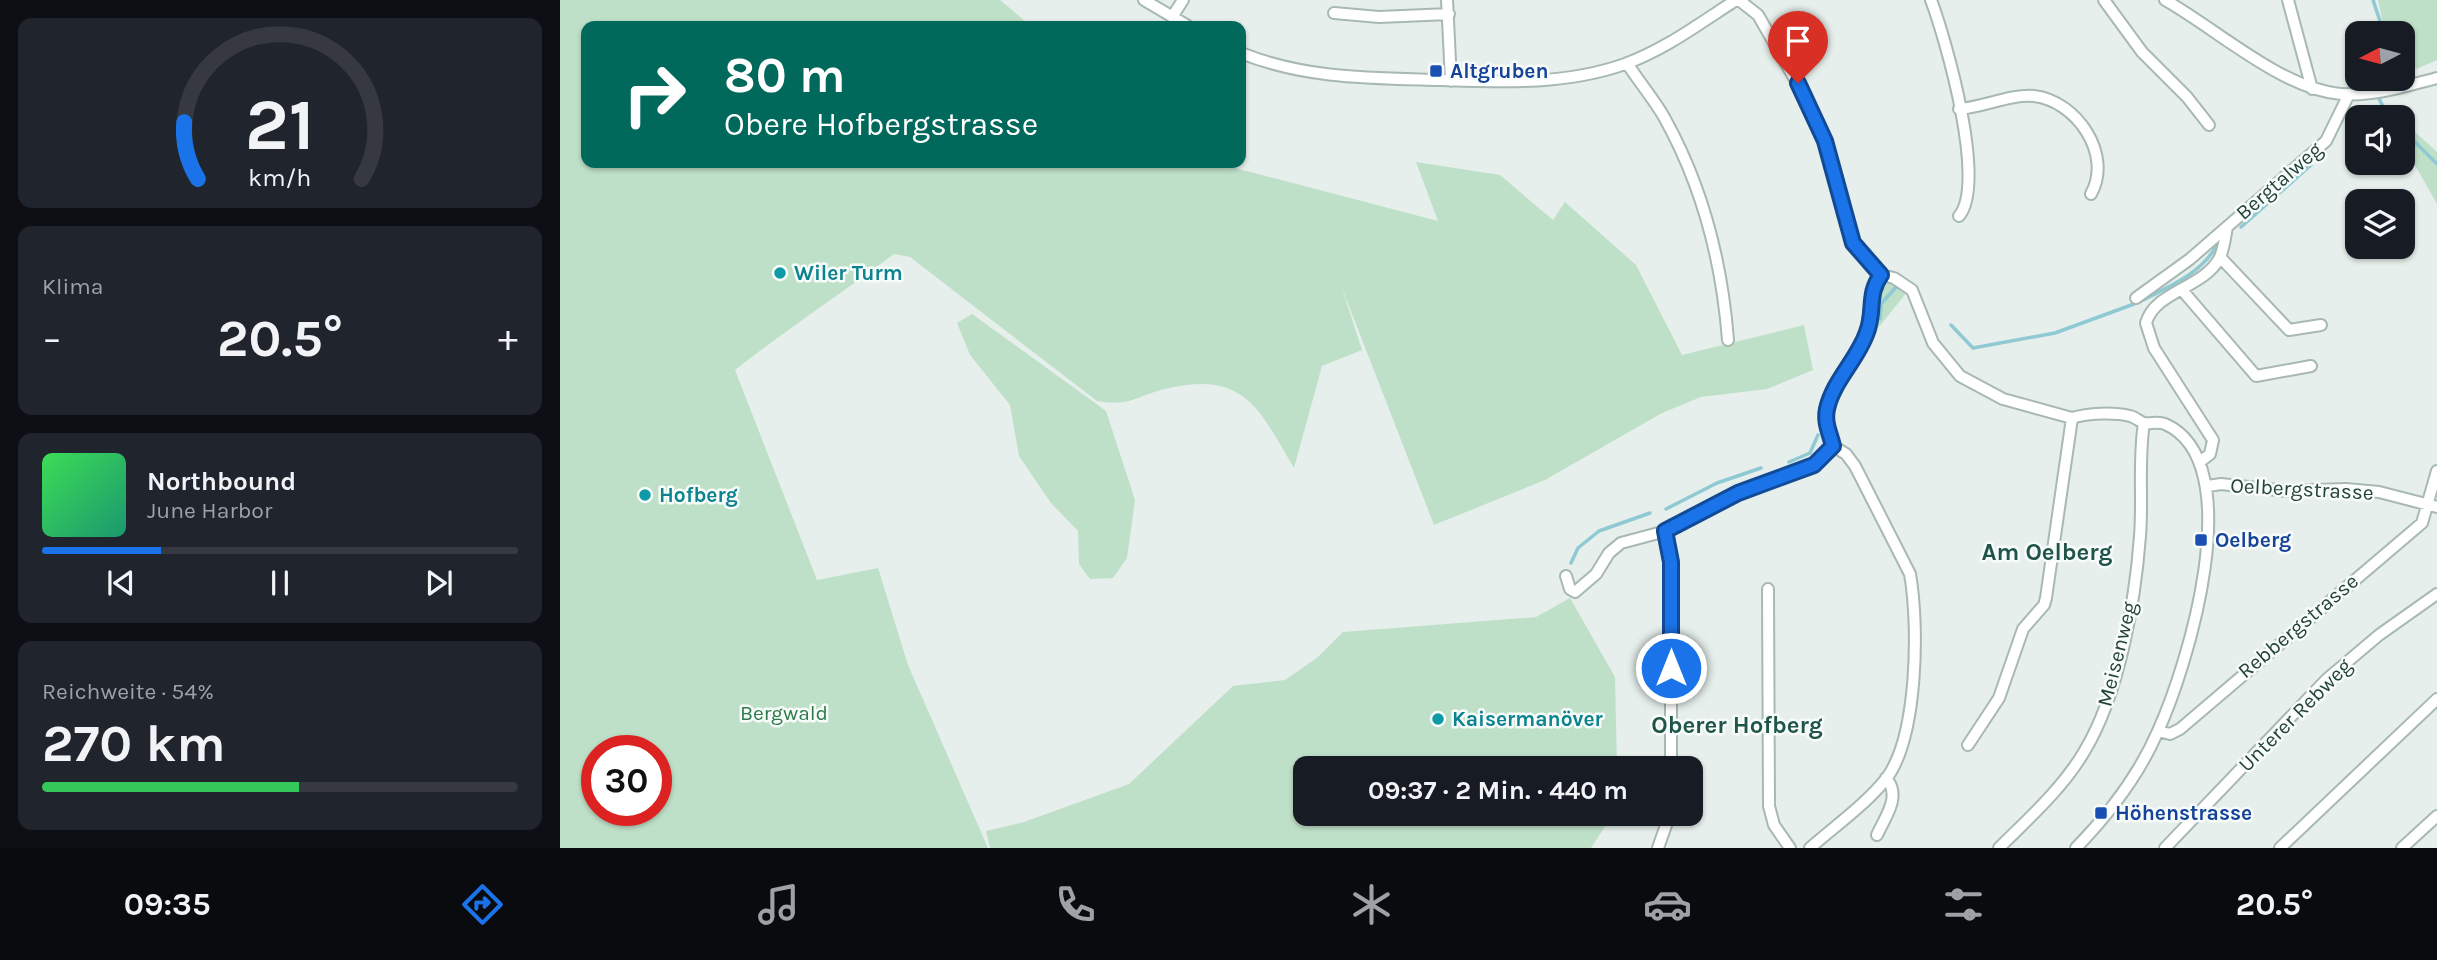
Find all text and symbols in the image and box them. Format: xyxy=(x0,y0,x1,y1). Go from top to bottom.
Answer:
pin xyxy=(1768,11,1828,83)
north arrow xyxy=(2345,21,2415,91)
map controls xyxy=(2345,21,2415,259)
icon: arrive xyxy=(1779,22,1817,60)
text: 80 m xyxy=(724,47,846,104)
icon: right xyxy=(609,49,700,140)
place label: Altgruben xyxy=(1450,59,1549,83)
marker: Altgruben xyxy=(1428,63,1444,79)
text: 21 xyxy=(245,82,315,167)
button: sound xyxy=(2345,105,2415,175)
text: Obere Hofbergstrasse xyxy=(724,106,1038,143)
street label: Bergtalweg xyxy=(2231,137,2327,225)
text: km/h xyxy=(248,163,312,192)
button: layers xyxy=(2345,189,2415,259)
place label: Wiler Turm xyxy=(794,261,903,285)
marker: Wiler Turm xyxy=(772,265,788,281)
text: Klima xyxy=(42,273,103,300)
text: 20.5° xyxy=(217,308,343,369)
text: − xyxy=(42,316,62,361)
text: + xyxy=(498,316,518,361)
text: Northbound xyxy=(147,466,296,497)
street label: Oelbergstrasse xyxy=(2230,473,2374,505)
place label: Hofberg xyxy=(659,483,738,507)
marker: Hofberg xyxy=(637,487,653,503)
text: June Harbor xyxy=(147,497,272,524)
place label: Oelberg xyxy=(2215,528,2291,552)
marker: Oelberg xyxy=(2193,532,2209,548)
district label: Am Oelberg xyxy=(1982,538,2112,566)
icon: previous xyxy=(102,564,140,602)
icon: pause xyxy=(261,564,299,602)
icon: next xyxy=(420,564,458,602)
street label: Rebbergstrasse xyxy=(2233,569,2363,683)
street label: Meisenweg xyxy=(2092,599,2142,709)
position arrow xyxy=(1634,631,1708,705)
street label: Unterer Rebweg xyxy=(2233,653,2357,777)
text: Reichweite · 54% xyxy=(42,678,214,705)
park label: Bergwald xyxy=(740,701,828,725)
place label: Kaisermanöver xyxy=(1452,707,1604,731)
marker: Kaisermanöver xyxy=(1430,711,1446,727)
district label: Oberer Hofberg xyxy=(1651,711,1823,739)
text: 270 km xyxy=(42,713,225,774)
speed limit sign: 30 xyxy=(581,735,672,826)
text: 09:37 · 2 Min. · 440 m xyxy=(1368,775,1628,806)
place label: Höhenstrasse xyxy=(2115,801,2252,825)
marker: Höhenstrasse xyxy=(2093,805,2109,821)
icon: directions xyxy=(458,880,507,929)
icon: music xyxy=(754,880,803,929)
icon: phone xyxy=(1051,880,1100,929)
icon: climate xyxy=(1347,880,1396,929)
icon: car xyxy=(1643,880,1692,929)
icon: filters xyxy=(1939,880,1988,929)
text: 09:35 xyxy=(124,886,211,923)
text: 20.5° xyxy=(2236,886,2313,923)

